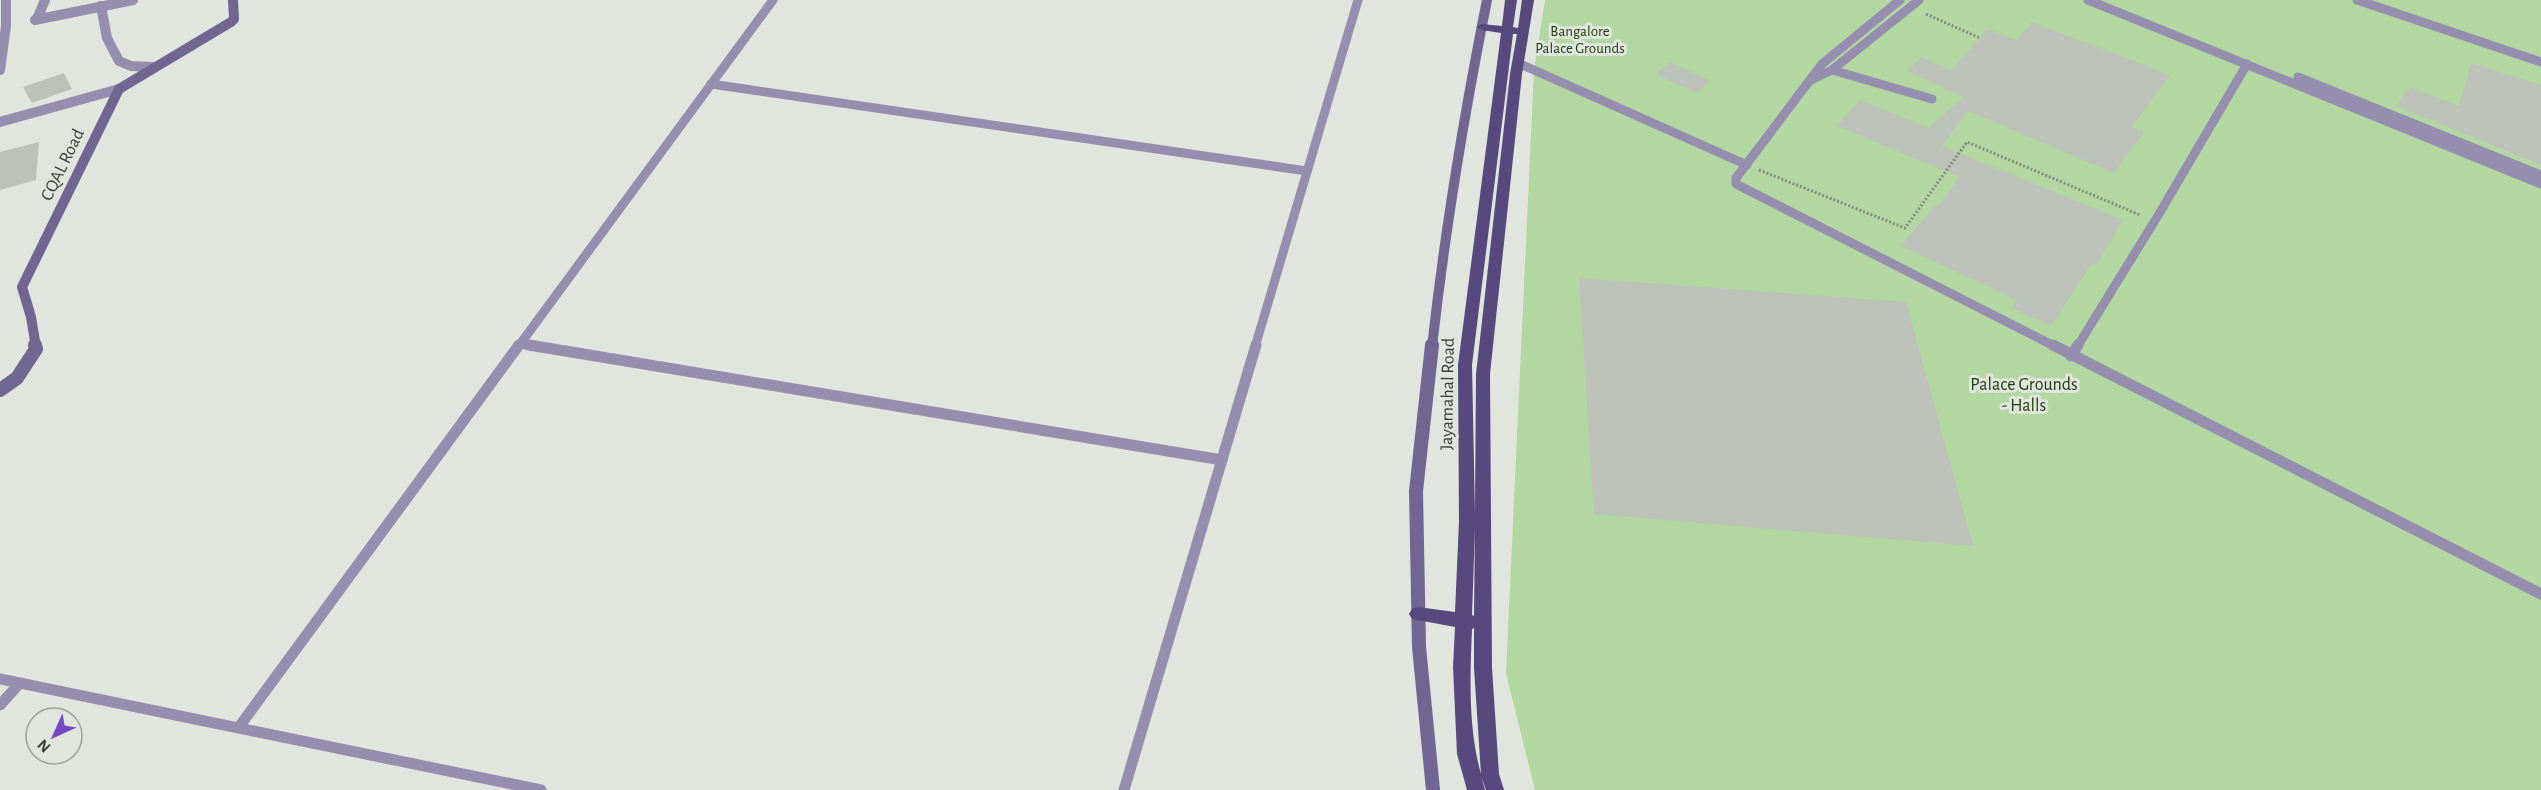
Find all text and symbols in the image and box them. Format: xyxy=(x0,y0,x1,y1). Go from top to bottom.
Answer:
park label: Bangalore Palace Grounds xyxy=(1535,24,1625,56)
street label: CQAL Road xyxy=(38,126,88,204)
street label: Jayamahal Road xyxy=(1438,338,1458,450)
park label: Palace Grounds - Halls xyxy=(1970,376,2078,415)
north arrow xyxy=(24,706,84,766)
text: N xyxy=(35,736,54,755)

